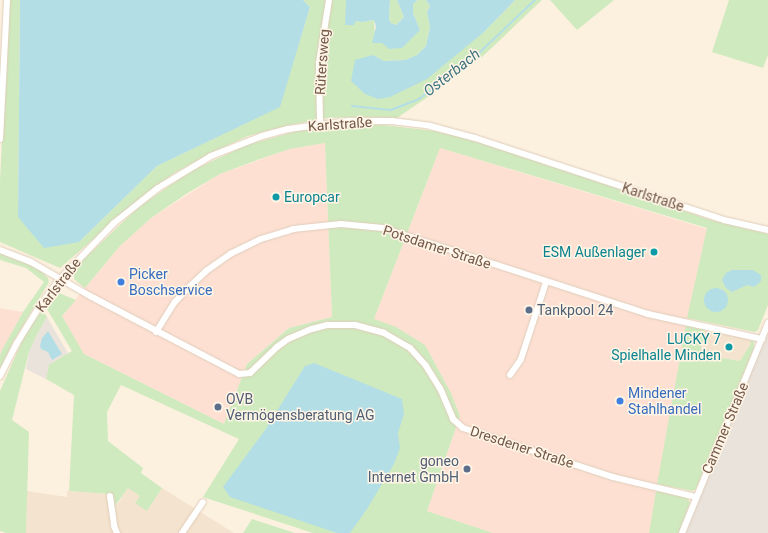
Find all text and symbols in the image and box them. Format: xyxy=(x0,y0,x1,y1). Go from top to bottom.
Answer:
street label: Rütersweg xyxy=(311,28,333,96)
water label: Osterbach xyxy=(420,45,484,101)
street label: Karlstraße xyxy=(307,113,373,135)
street label: Karlstraße xyxy=(620,179,686,215)
place label: Europcar xyxy=(284,189,340,205)
marker: Europcar xyxy=(271,192,281,202)
street label: Potsdamer Straße xyxy=(381,222,493,272)
place label: ESM Außenlager xyxy=(543,244,646,260)
marker: ESM Außenlager xyxy=(649,247,659,257)
street label: Karlstraße xyxy=(32,255,84,315)
place label: Picker Boschservice xyxy=(129,266,212,298)
marker: Picker Boschservice xyxy=(116,277,126,287)
place label: Tankpool 24 xyxy=(537,302,613,318)
marker: Tankpool 24 xyxy=(524,305,534,315)
place label: LUCKY 7 Spielhalle Minden xyxy=(611,331,721,364)
marker: LUCKY 7 Spielhalle Minden xyxy=(724,342,734,352)
street label: Cammer Straße xyxy=(698,380,752,476)
place label: Mindener Stahlhandel xyxy=(628,385,701,418)
place label: OVB Vermögensberatung AG xyxy=(226,391,375,424)
marker: Mindener Stahlhandel xyxy=(615,396,625,406)
marker: OVB Vermögensberatung AG xyxy=(213,402,223,412)
street label: Dresdener Straße xyxy=(468,422,576,472)
place label: goneo Internet GmbH xyxy=(368,453,459,486)
marker: goneo Internet GmbH xyxy=(462,464,472,474)

